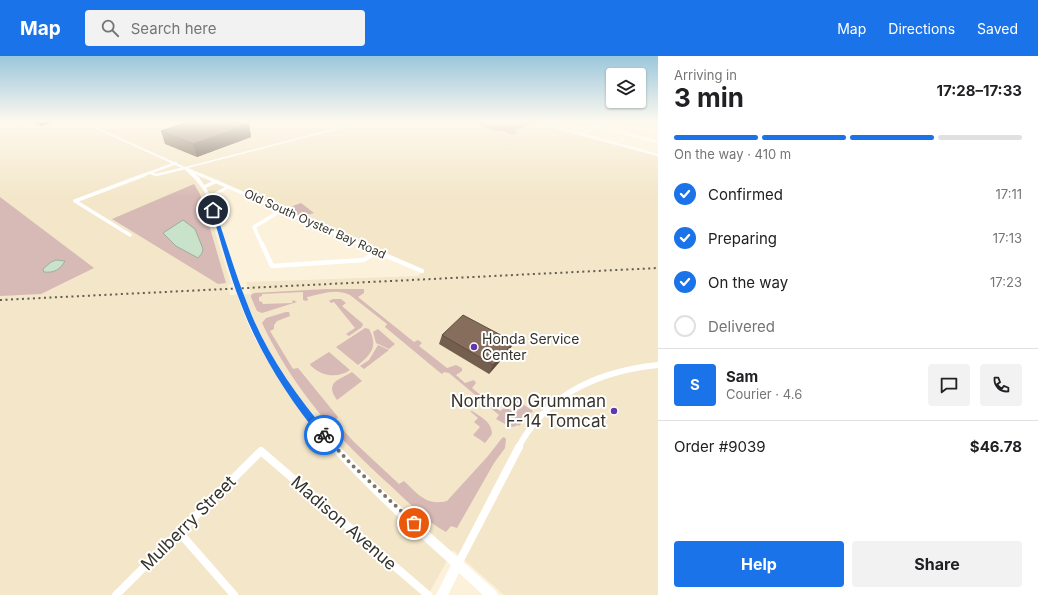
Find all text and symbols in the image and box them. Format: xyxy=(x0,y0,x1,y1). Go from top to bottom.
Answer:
search box xyxy=(85,10,365,46)
text: Map xyxy=(20,17,61,40)
icon: search xyxy=(99,17,121,39)
text: Search here xyxy=(131,19,216,38)
text: Map xyxy=(837,20,866,37)
text: Directions xyxy=(888,20,955,37)
text: Saved xyxy=(977,20,1018,37)
text: Arriving in xyxy=(674,67,737,83)
map controls xyxy=(606,68,646,108)
button: layers xyxy=(606,68,646,108)
text: 17:28–17:33 xyxy=(937,81,1022,100)
text: 3 min xyxy=(674,82,744,113)
text: On the way · 410 m xyxy=(674,146,791,162)
icon: check xyxy=(674,183,696,205)
street label: Old South Oyster Bay Road xyxy=(242,185,388,262)
text: Confirmed xyxy=(708,185,783,204)
text: 17:11 xyxy=(995,186,1022,202)
pin xyxy=(196,193,230,227)
icon: home xyxy=(202,199,224,221)
icon: check xyxy=(674,227,696,249)
text: Preparing xyxy=(708,229,777,248)
text: 17:13 xyxy=(993,230,1022,246)
icon: check xyxy=(674,271,696,293)
text: On the way xyxy=(708,273,788,292)
text: 17:23 xyxy=(990,274,1022,290)
text: Delivered xyxy=(708,317,775,336)
place label: Honda Service Center xyxy=(482,330,580,363)
marker: Honda Service Center xyxy=(469,342,479,352)
button: chat xyxy=(928,364,970,406)
button: phone xyxy=(980,364,1022,406)
text: Sam xyxy=(726,367,758,386)
text: S xyxy=(690,375,700,394)
text: Courier · 4.6 xyxy=(726,386,802,402)
place label: Northrop Grumman F-14 Tomcat xyxy=(451,391,606,431)
marker: Northrop Grumman F-14 Tomcat xyxy=(609,406,619,416)
courier xyxy=(304,415,344,455)
icon: bike xyxy=(313,424,335,446)
text: Order #9039 xyxy=(674,437,766,456)
text: $46.78 xyxy=(970,437,1022,456)
street label: Mulberry Street xyxy=(137,471,240,574)
street label: Madison Avenue xyxy=(287,472,401,574)
pin xyxy=(397,506,431,540)
icon: bag xyxy=(403,512,425,534)
button: Help xyxy=(674,541,844,587)
button: Share xyxy=(852,541,1022,587)

